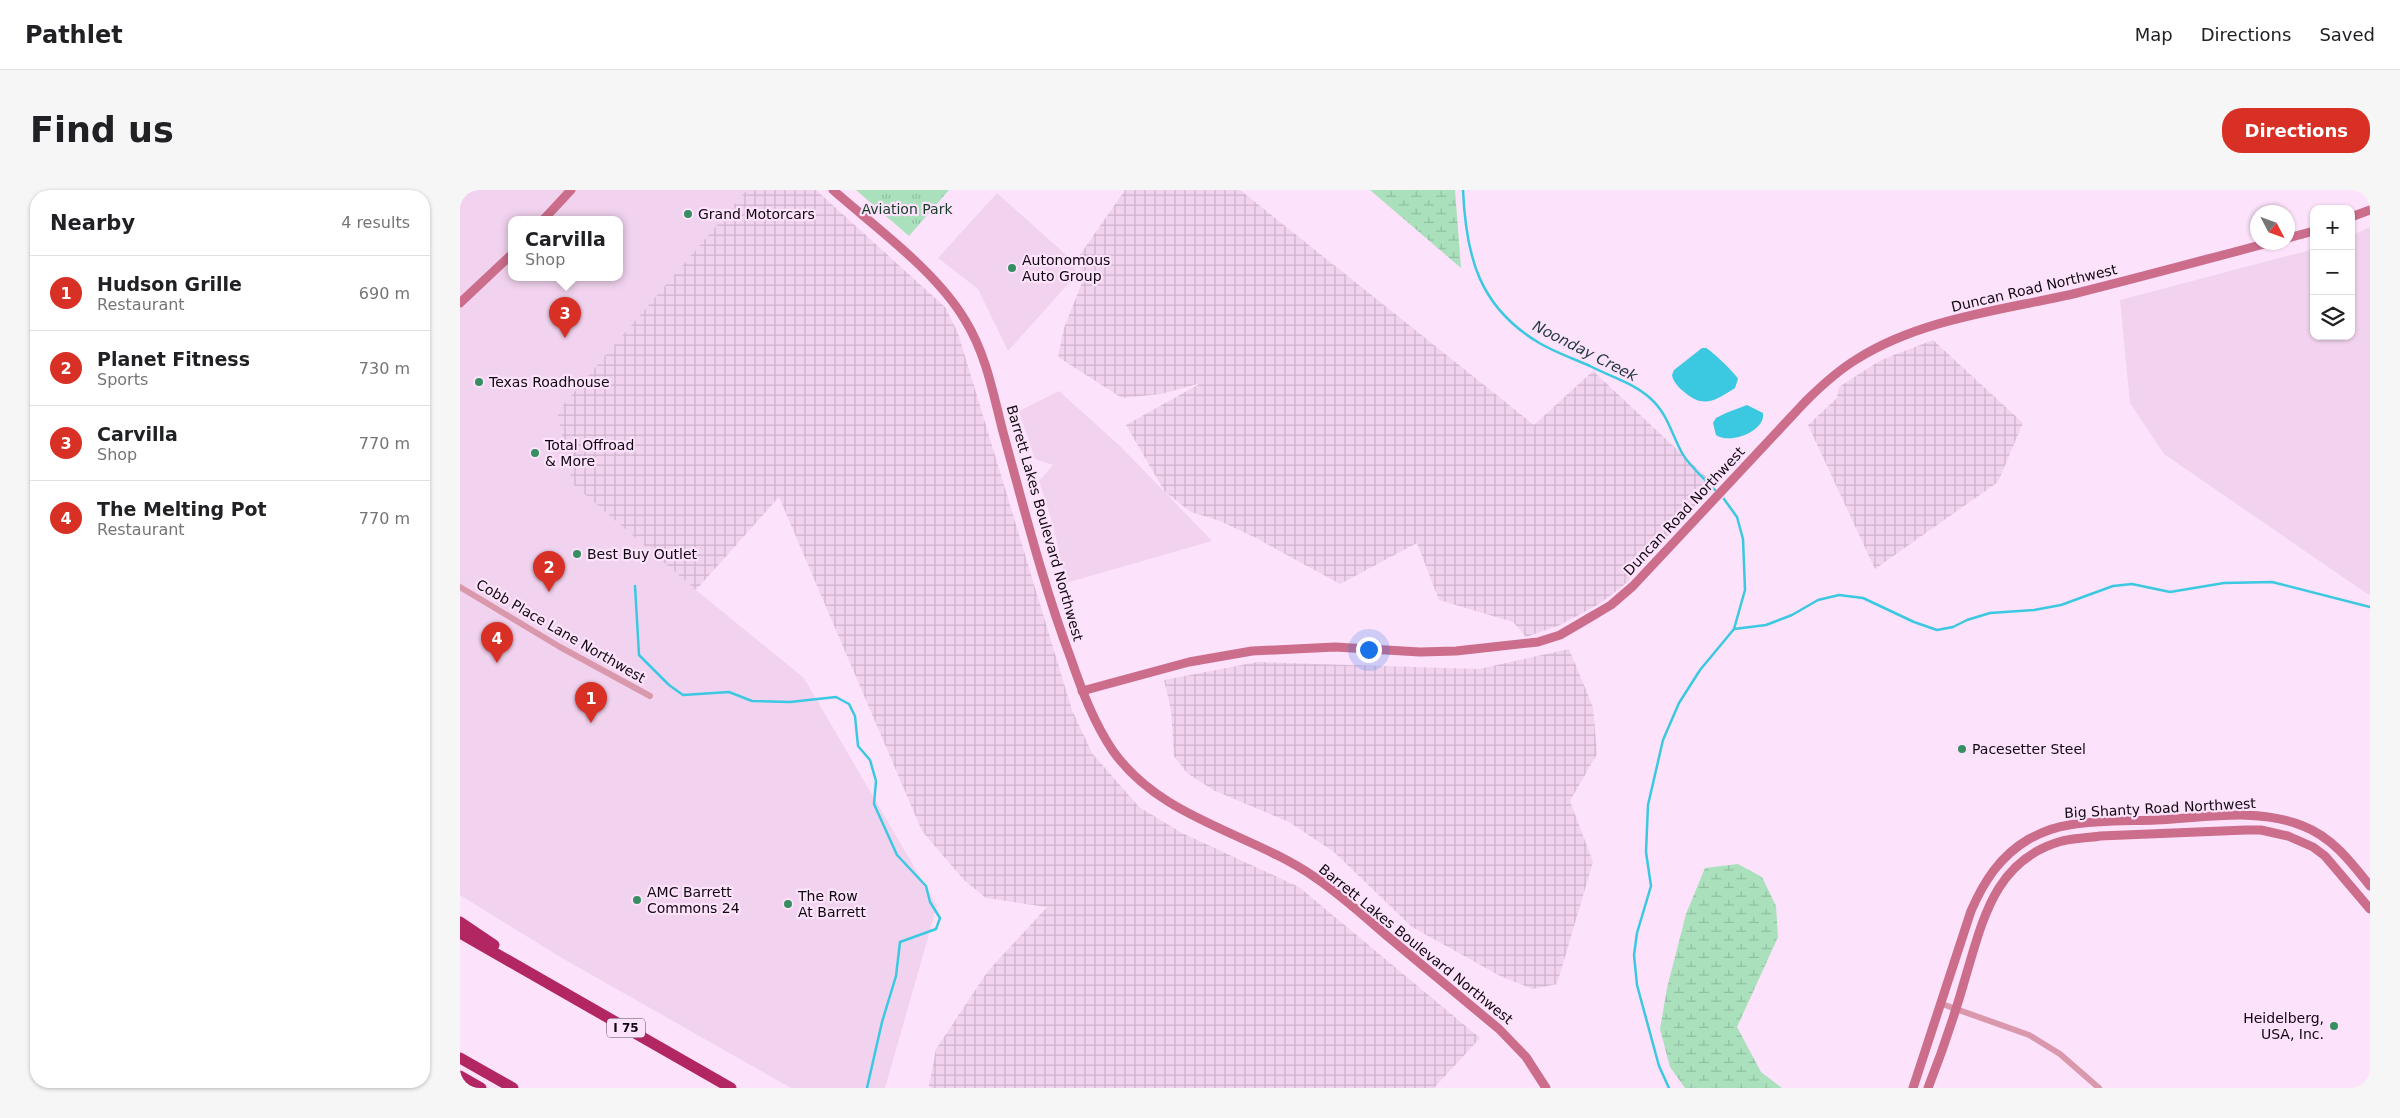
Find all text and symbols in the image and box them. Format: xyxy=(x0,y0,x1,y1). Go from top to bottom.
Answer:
text: Pathlet xyxy=(25,21,123,49)
text: Map xyxy=(2135,24,2173,45)
text: Directions xyxy=(2201,24,2291,45)
text: Saved xyxy=(2319,24,2375,45)
button: Directions xyxy=(2222,108,2370,153)
text: Find us xyxy=(30,110,174,150)
park label: Aviation Park xyxy=(861,201,953,217)
north arrow xyxy=(2250,205,2295,250)
map controls xyxy=(2310,205,2355,340)
button: + xyxy=(2310,205,2355,250)
place label: Grand Motorcars xyxy=(698,206,815,222)
marker: Grand Motorcars xyxy=(682,208,694,220)
text: Nearby xyxy=(50,211,135,235)
text: 4 results xyxy=(341,213,410,232)
popup xyxy=(508,216,623,281)
text: Carvilla xyxy=(525,228,606,250)
text: Shop xyxy=(525,250,565,269)
button: − xyxy=(2310,250,2355,295)
place label: Autonomous Auto Group xyxy=(1022,252,1110,284)
street label: Duncan Road Northwest xyxy=(1950,261,2119,315)
marker: Autonomous Auto Group xyxy=(1006,262,1018,274)
text: Hudson Grille xyxy=(97,273,242,295)
text: 1 xyxy=(60,284,72,303)
text: 690 m xyxy=(359,284,410,303)
text: Restaurant xyxy=(97,295,185,314)
button: layers xyxy=(2310,295,2355,340)
pin: 3 xyxy=(549,297,581,338)
water label: Noonday Creek xyxy=(1530,317,1642,386)
text: Planet Fitness xyxy=(97,348,250,370)
text: 2 xyxy=(60,359,72,378)
text: 730 m xyxy=(359,359,410,378)
text: Sports xyxy=(97,370,148,389)
place label: Texas Roadhouse xyxy=(488,374,610,390)
marker: Texas Roadhouse xyxy=(473,376,485,388)
street label: Barrett Lakes Boulevard Northwest xyxy=(1004,403,1087,643)
text: Carvilla xyxy=(97,423,178,445)
text: 3 xyxy=(60,434,72,453)
text: 770 m xyxy=(359,434,410,453)
place label: Total Offroad & More xyxy=(544,437,634,469)
street label: Duncan Road Northwest xyxy=(1620,443,1748,579)
text: Shop xyxy=(97,445,137,464)
marker: Total Offroad & More xyxy=(529,447,541,459)
text: The Melting Pot xyxy=(97,498,267,520)
text: 4 xyxy=(60,509,72,528)
text: 770 m xyxy=(359,509,410,528)
text: Restaurant xyxy=(97,520,185,539)
place label: Best Buy Outlet xyxy=(587,546,698,562)
marker: Best Buy Outlet xyxy=(571,548,583,560)
pin: 2 xyxy=(533,551,565,592)
street label: Cobb Place Lane Northwest xyxy=(474,576,649,686)
pin: 4 xyxy=(481,622,513,663)
your location xyxy=(1356,637,1382,663)
pin: 1 xyxy=(575,682,607,723)
place label: Pacesetter Steel xyxy=(1972,741,2086,757)
marker: Pacesetter Steel xyxy=(1956,743,1968,755)
street label: Big Shanty Road Northwest xyxy=(2064,795,2257,821)
street label: Barrett Lakes Boulevard Northwest xyxy=(1316,861,1517,1028)
place label: AMC Barrett Commons 24 xyxy=(647,884,740,916)
place label: The Row At Barrett xyxy=(797,888,867,920)
marker: AMC Barrett Commons 24 xyxy=(631,894,643,906)
marker: The Row At Barrett xyxy=(782,898,794,910)
place label: Heidelberg, USA, Inc. xyxy=(2243,1010,2324,1042)
road number: I 75 xyxy=(607,1018,645,1038)
marker: Heidelberg, USA, Inc. xyxy=(2328,1020,2340,1032)

